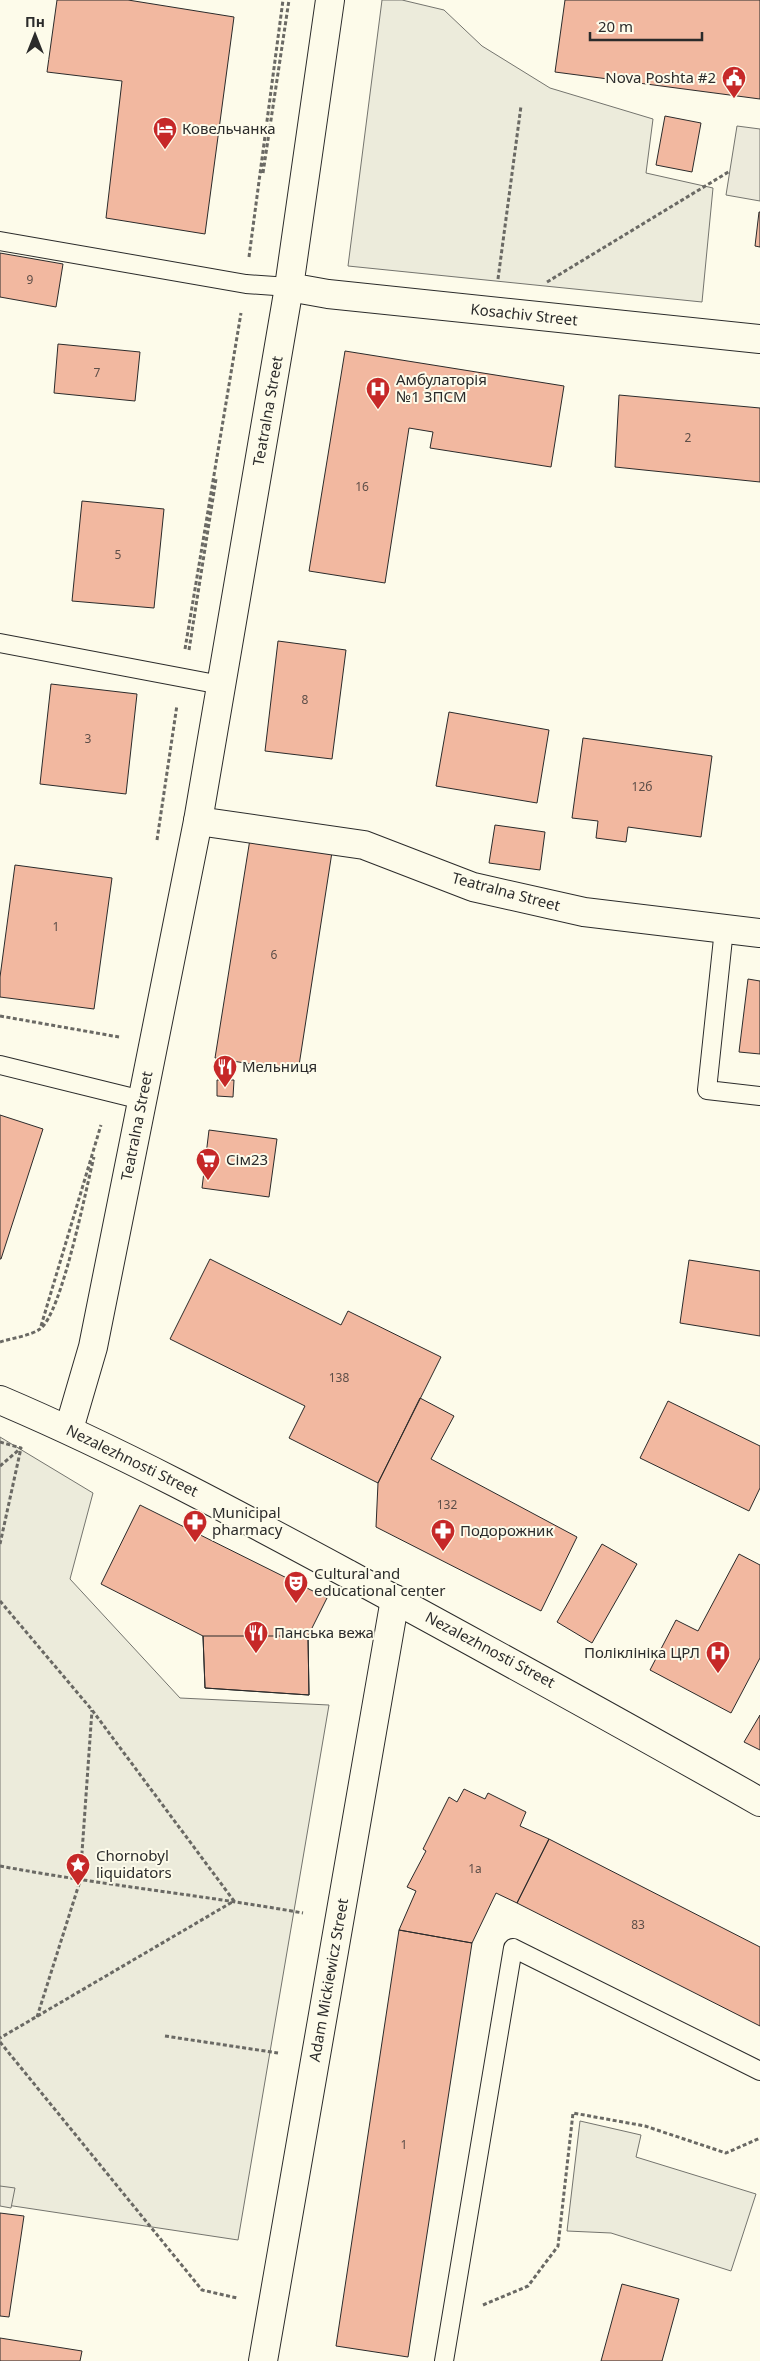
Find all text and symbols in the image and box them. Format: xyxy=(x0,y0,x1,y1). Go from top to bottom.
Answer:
north arrow xyxy=(10,10,60,60)
scale bar xyxy=(590,10,702,42)
text: Пн xyxy=(25,12,45,31)
text: 20 m xyxy=(598,16,633,36)
public building icon: Nova Poshta #2 xyxy=(721,65,747,99)
place label: Nova Poshta #2 xyxy=(605,67,716,87)
hotel icon: Ковельчанка xyxy=(152,116,178,150)
place label: Ковельчанка xyxy=(182,118,275,138)
house number: 9 xyxy=(27,271,34,288)
street label: Kosachiv Street xyxy=(470,298,579,330)
street label: Teatralna Street xyxy=(248,354,287,467)
house number: 7 xyxy=(94,364,101,381)
place label: Амбулаторія №1 ЗПСМ xyxy=(396,369,487,406)
hospital icon: Амбулаторія №1 ЗПСМ xyxy=(365,376,391,410)
house number: 2 xyxy=(685,429,692,446)
house number: 16 xyxy=(355,478,369,495)
house number: 5 xyxy=(115,546,122,563)
house number: 8 xyxy=(302,691,309,708)
house number: 3 xyxy=(85,730,92,747)
house number: 12б xyxy=(632,778,652,795)
street label: Teatralna Street xyxy=(450,867,563,915)
house number: 1 xyxy=(53,918,59,935)
house number: 6 xyxy=(271,946,278,963)
restaurant icon: Мельниця xyxy=(212,1054,238,1088)
place label: Мельниця xyxy=(242,1056,317,1076)
street label: Teatralna Street xyxy=(116,1069,157,1182)
supermarket icon: Сім23 xyxy=(195,1147,221,1181)
place label: Сім23 xyxy=(226,1149,268,1169)
house number: 138 xyxy=(329,1369,349,1386)
street label: Nezalezhnosti Street xyxy=(63,1419,202,1501)
house number: 132 xyxy=(437,1496,457,1513)
place label: Municipal pharmacy xyxy=(212,1502,283,1539)
pharmacy icon: Municipal pharmacy xyxy=(182,1509,208,1543)
pharmacy icon: Подорожник xyxy=(430,1518,456,1552)
place label: Подорожник xyxy=(460,1520,553,1540)
place label: Cultural and educational center xyxy=(314,1563,445,1600)
theatre icon: Cultural and educational center xyxy=(283,1570,309,1604)
street label: Nezalezhnosti Street xyxy=(422,1606,559,1692)
restaurant icon: Панська вежа xyxy=(243,1620,269,1654)
place label: Панська вежа xyxy=(274,1622,374,1642)
hospital icon: Поліклініка ЦРЛ xyxy=(705,1640,731,1674)
place label: Поліклініка ЦРЛ xyxy=(584,1642,700,1662)
place label: Chornobyl liquidators xyxy=(96,1845,172,1882)
place icon: Chornobyl liquidators xyxy=(65,1852,91,1886)
house number: 1а xyxy=(468,1860,482,1877)
street label: Adam Mickiewicz Street xyxy=(304,1896,352,2063)
house number: 83 xyxy=(631,1916,645,1933)
house number: 1 xyxy=(401,2136,407,2153)

